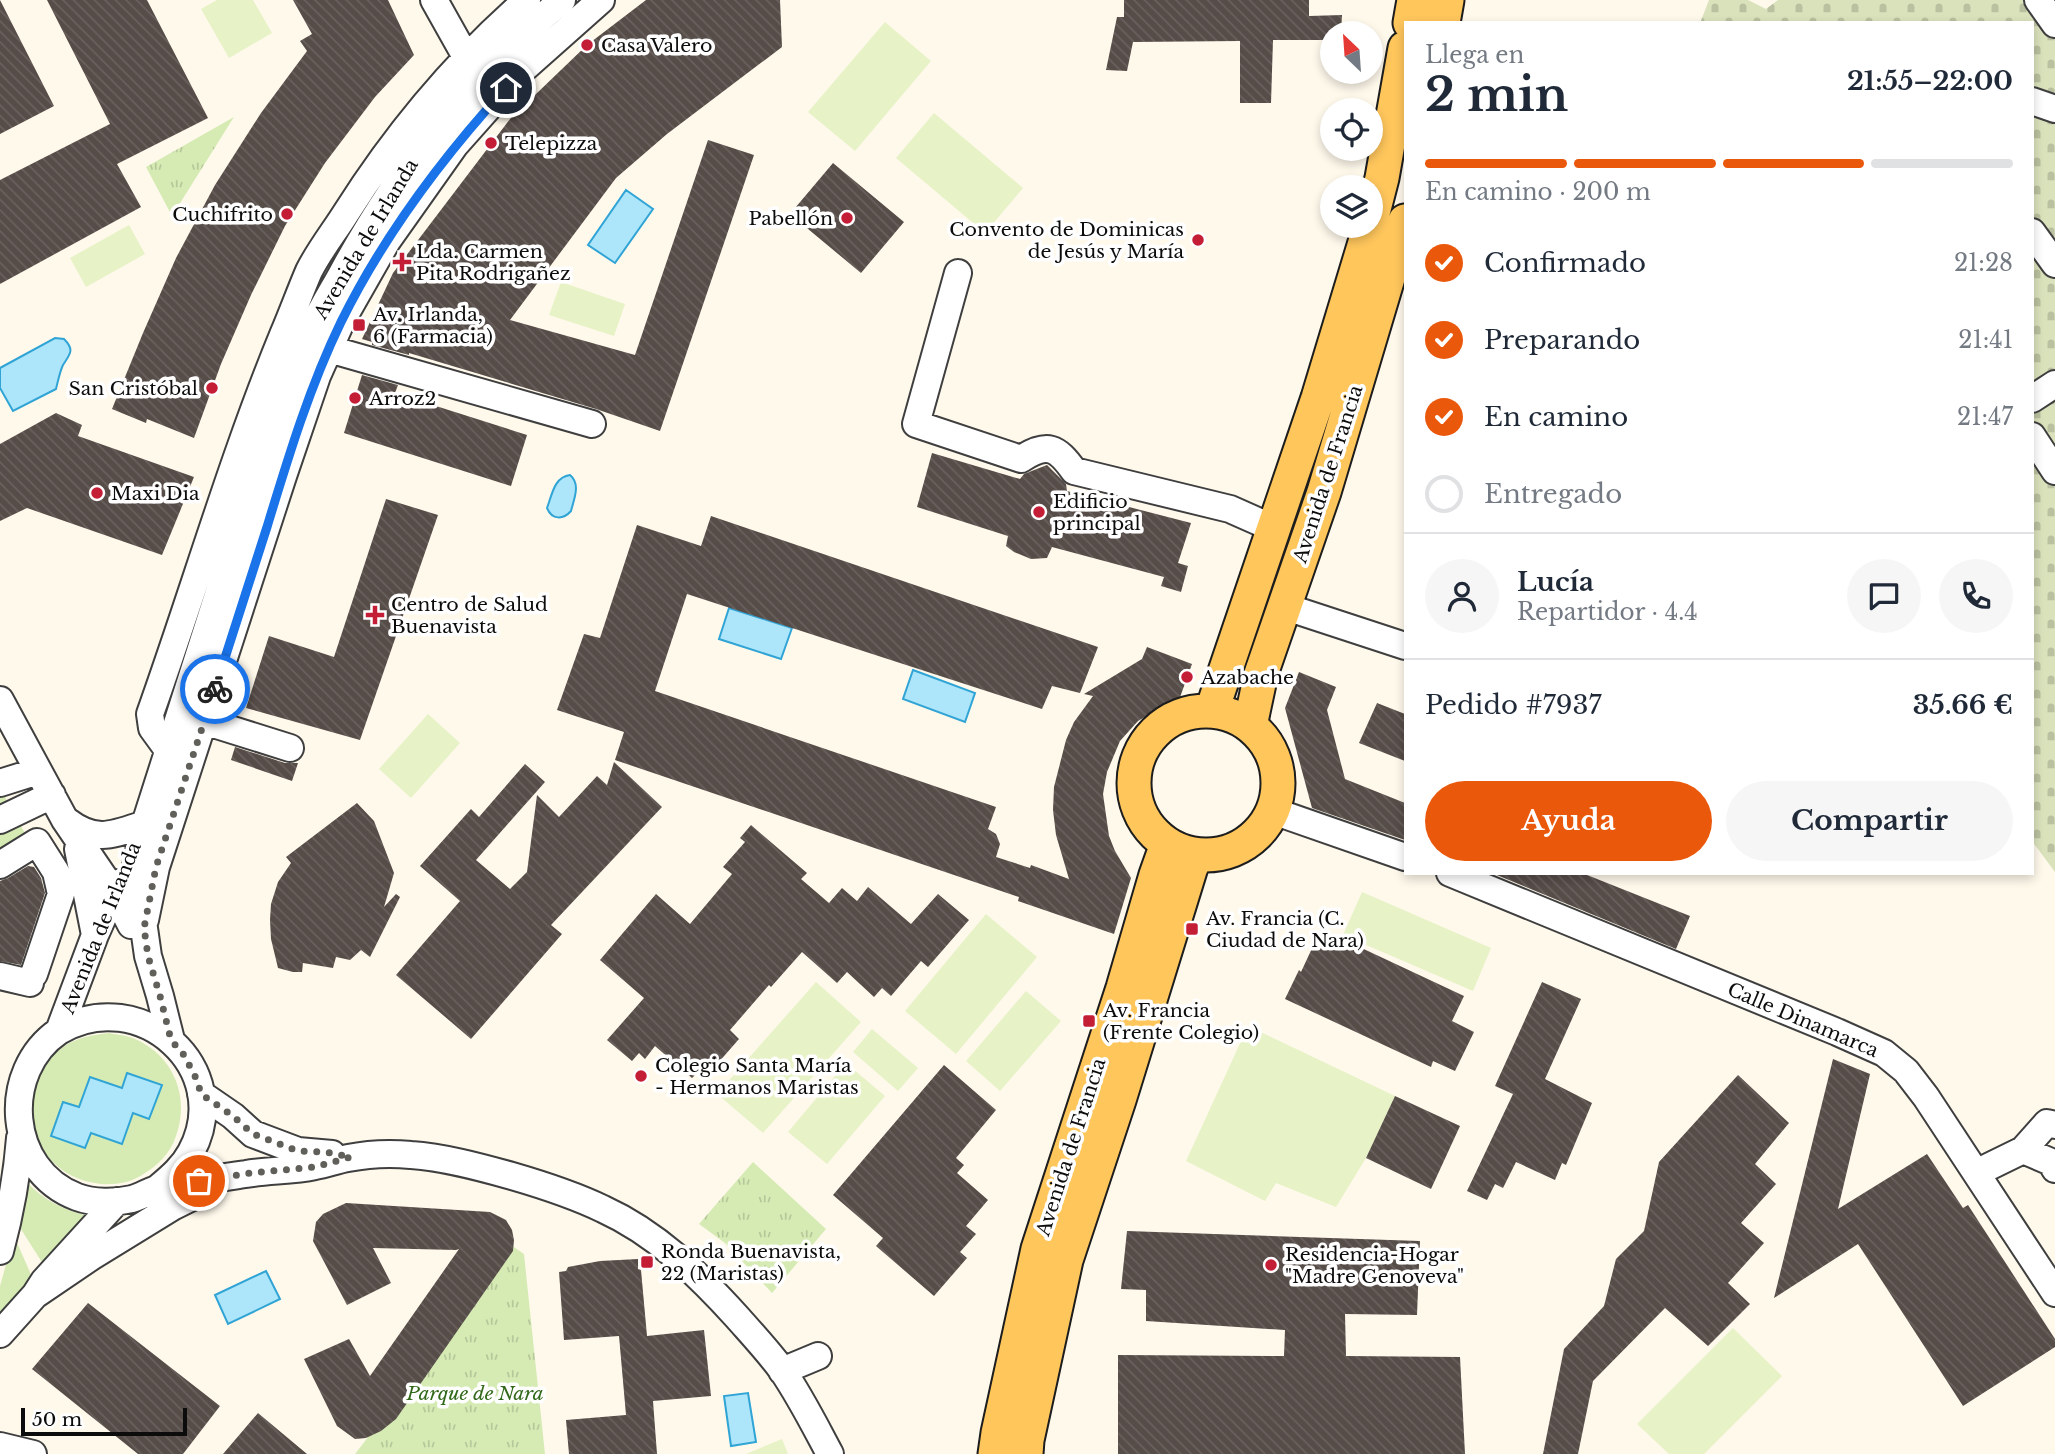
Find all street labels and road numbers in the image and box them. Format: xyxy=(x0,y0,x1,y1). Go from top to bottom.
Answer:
street label: Avenida de Irlanda xyxy=(308,154,423,324)
street label: Avenida de Francia xyxy=(1288,382,1368,567)
street label: Avenida de Irlanda xyxy=(56,838,146,1018)
street label: Calle Dinamarca xyxy=(1724,978,1882,1062)
street label: Avenida de Francia xyxy=(1031,1055,1111,1240)

